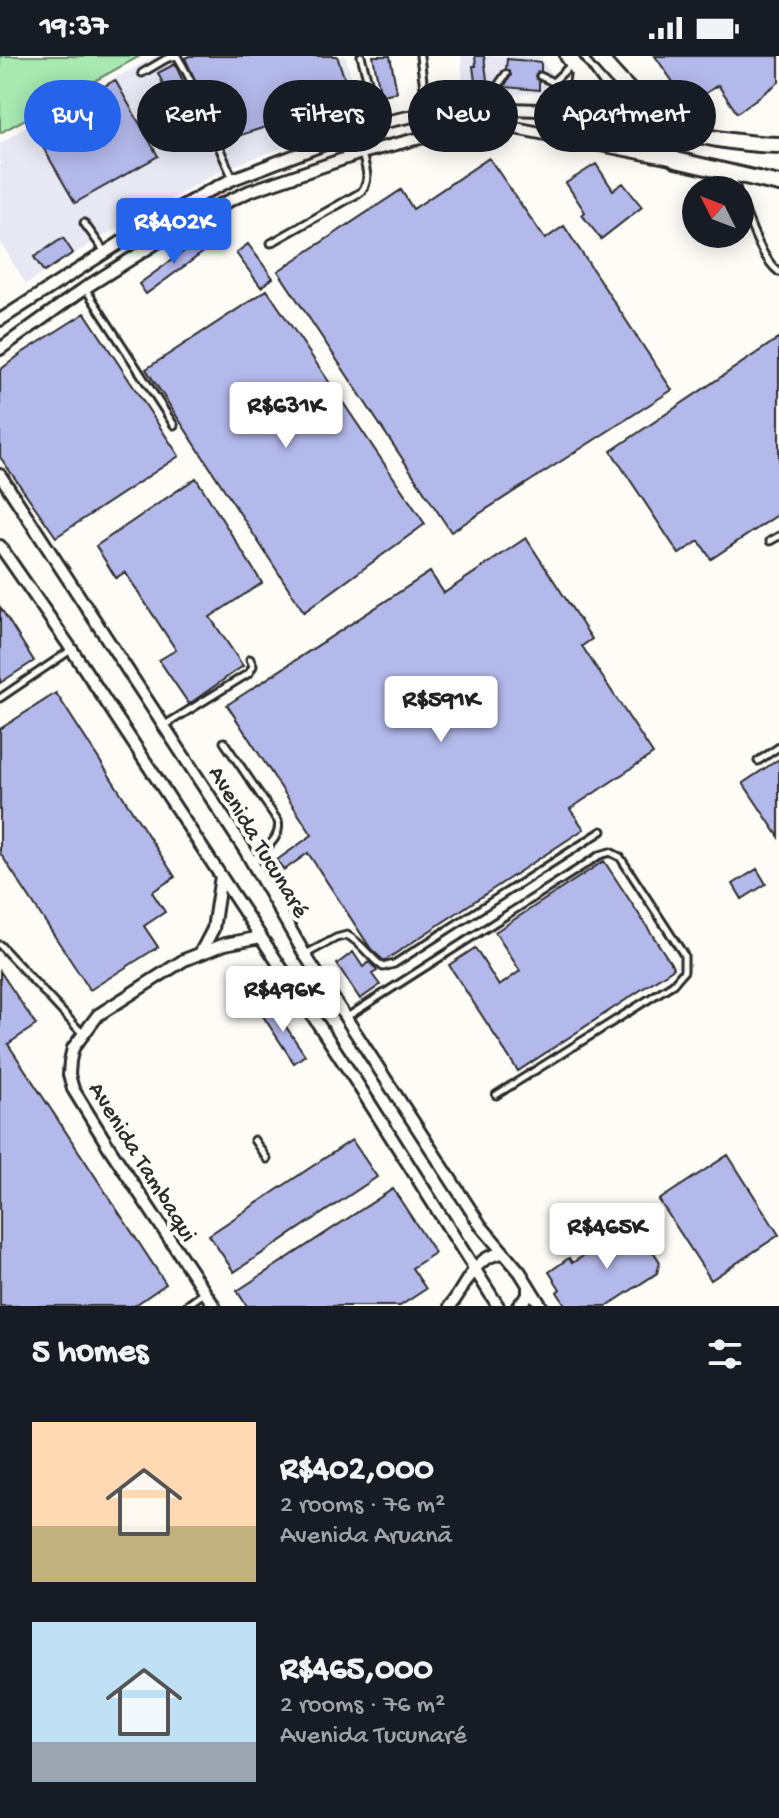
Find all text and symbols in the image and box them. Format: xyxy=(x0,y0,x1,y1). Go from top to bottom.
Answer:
text: 19:37 xyxy=(40,11,108,46)
chip: Buy xyxy=(24,80,121,152)
chip: Rent xyxy=(137,80,247,152)
chip: Filters xyxy=(263,80,392,152)
chip: New xyxy=(408,80,518,152)
chip: Apartment xyxy=(534,80,716,152)
north arrow xyxy=(682,176,754,248)
map controls xyxy=(682,176,754,248)
pin: R$402K xyxy=(109,198,239,266)
text: R$402K xyxy=(134,208,214,239)
pin: R$631K xyxy=(221,382,351,450)
text: R$631K xyxy=(248,392,324,423)
pin: R$591K xyxy=(376,676,506,744)
text: R$591K xyxy=(403,686,479,717)
street label: Avenida Tucunaré xyxy=(200,761,314,925)
pin: R$496K xyxy=(218,966,348,1034)
text: R$496K xyxy=(244,976,322,1007)
street label: Avenida Tambaqui xyxy=(80,1077,202,1248)
pin: R$465K xyxy=(542,1203,672,1271)
text: R$465K xyxy=(568,1213,646,1244)
icon: filters xyxy=(703,1332,747,1376)
text: 5 homes xyxy=(32,1334,148,1374)
text: R$402,000 xyxy=(280,1451,434,1491)
icon: home xyxy=(96,1454,192,1550)
text: 2 rooms · 76 m² xyxy=(280,1491,445,1522)
text: Avenida Aruanã xyxy=(280,1522,452,1553)
text: R$465,000 xyxy=(280,1651,433,1691)
icon: home xyxy=(96,1654,192,1750)
text: 2 rooms · 76 m² xyxy=(280,1691,445,1722)
text: Avenida Tucunaré xyxy=(280,1722,467,1753)

